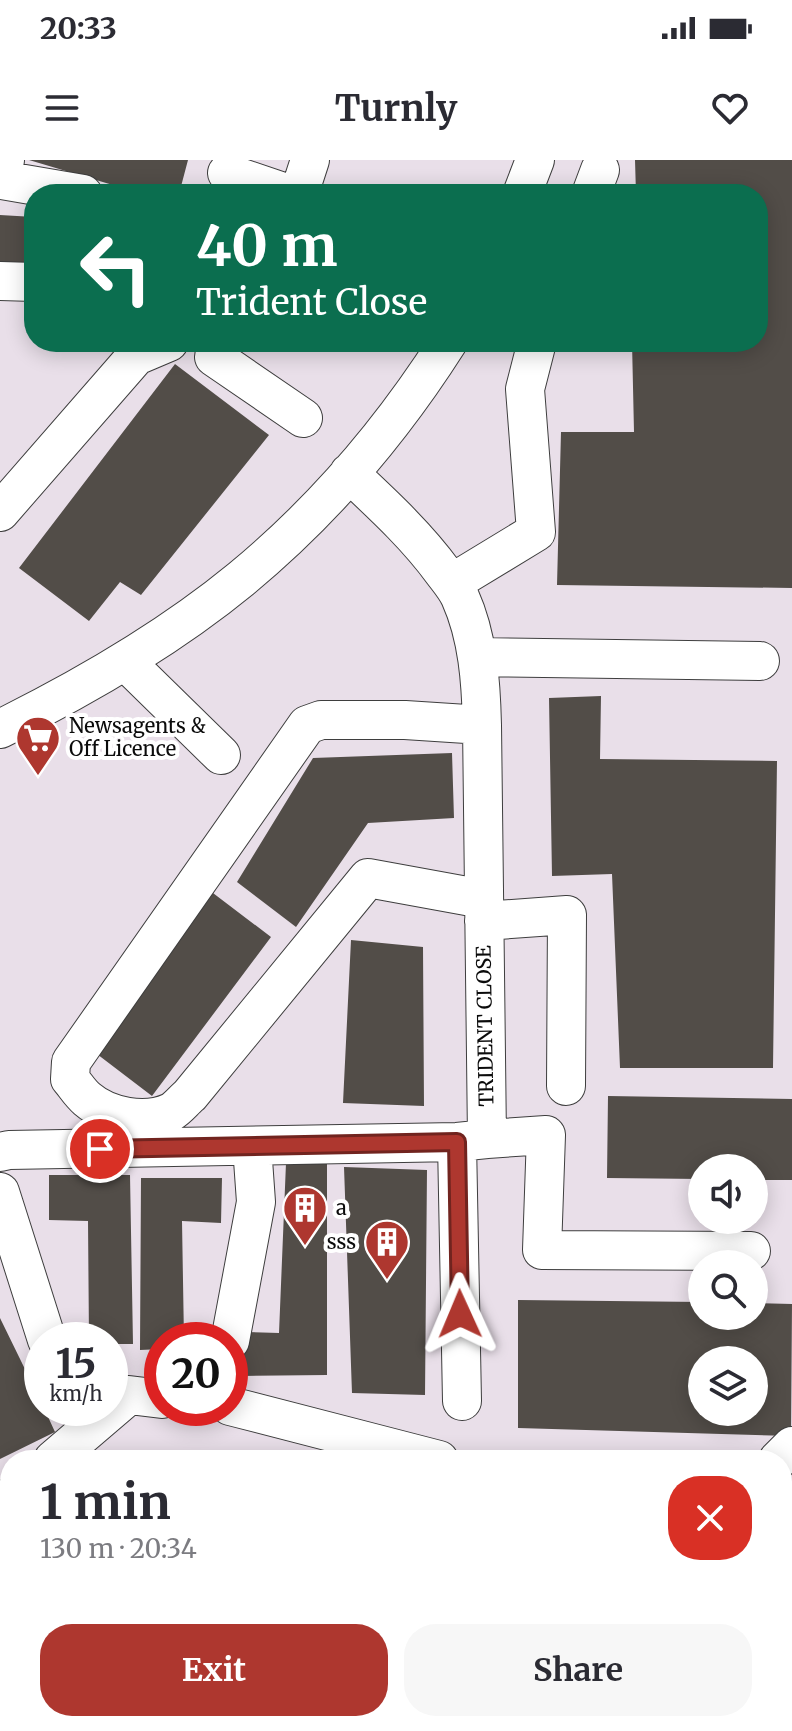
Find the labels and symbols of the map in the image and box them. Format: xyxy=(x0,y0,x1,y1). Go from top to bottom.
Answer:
place label: Newsagents & Off Licence xyxy=(69,713,206,761)
supermarket icon: Newsagents & Off Licence xyxy=(14,714,62,777)
street label: TRIDENT CLOSE xyxy=(471,945,498,1107)
pin xyxy=(66,1115,134,1183)
building icon: a xyxy=(281,1184,329,1247)
place label: a xyxy=(336,1195,347,1220)
building icon: sss xyxy=(363,1218,411,1281)
place label: sss xyxy=(327,1229,356,1254)
position arrow xyxy=(418,1272,502,1356)
speed limit sign: 20 xyxy=(144,1322,248,1426)

